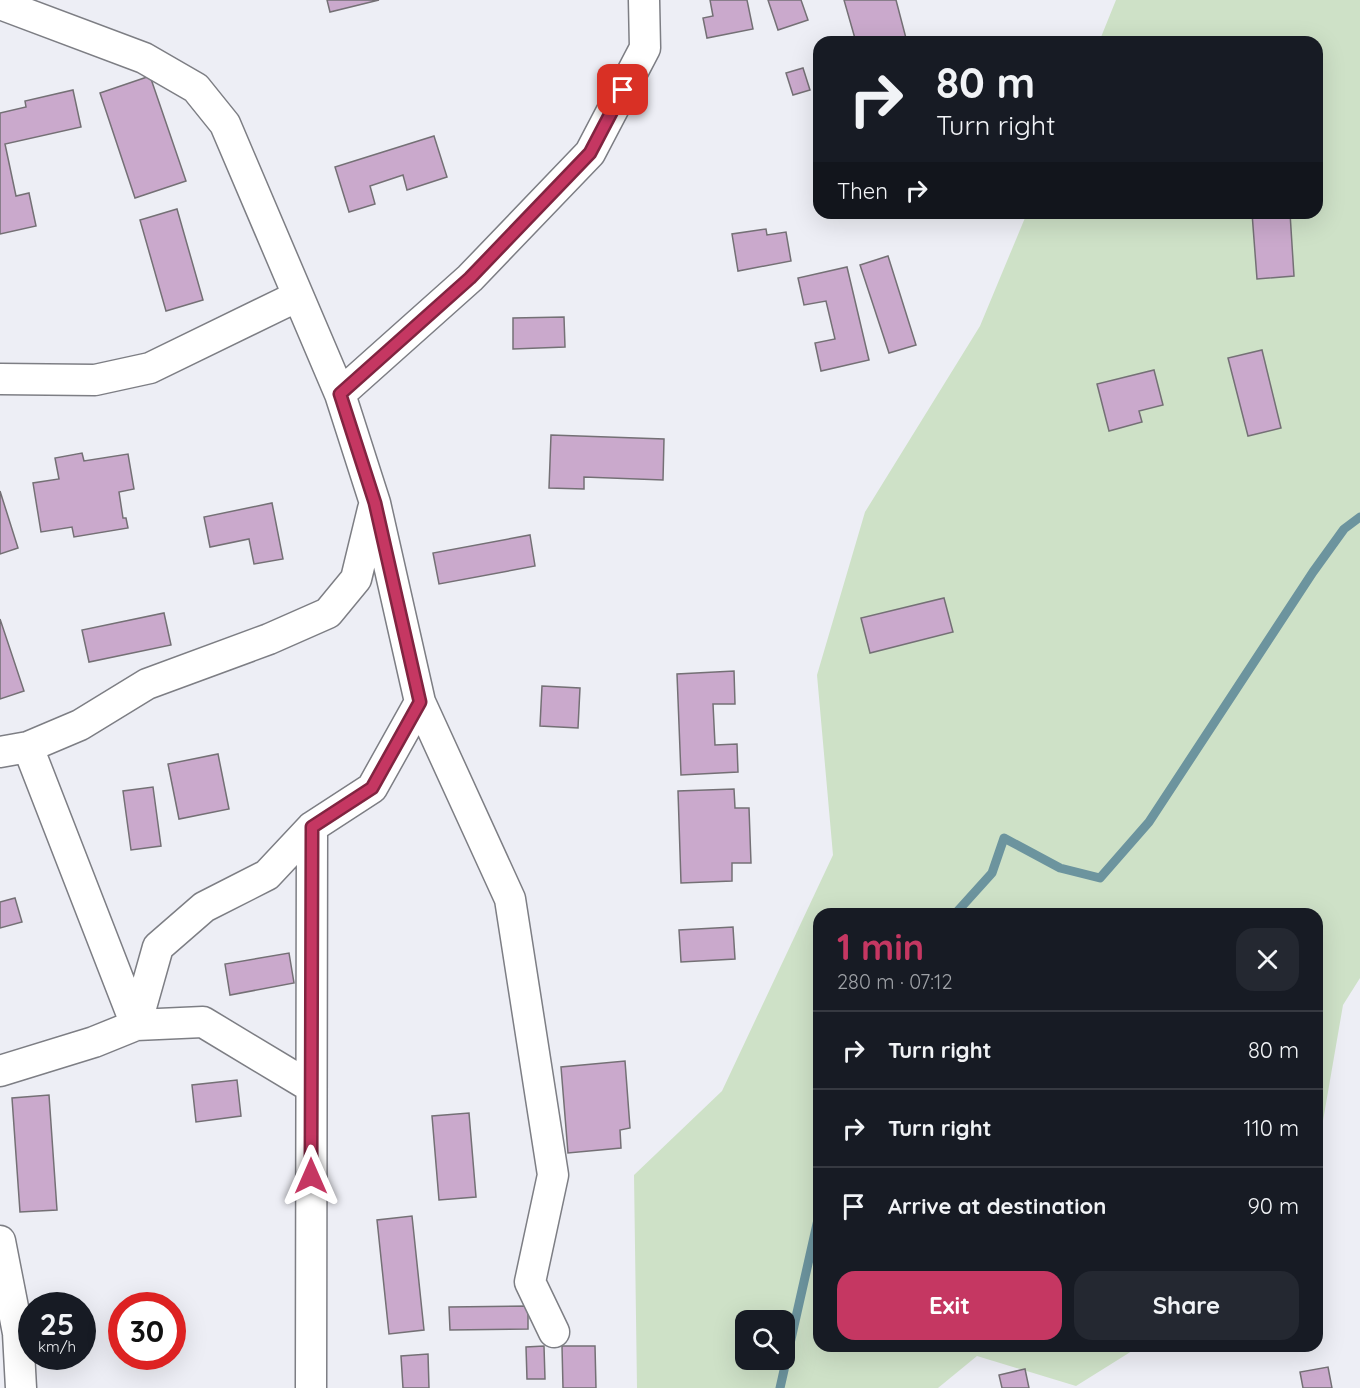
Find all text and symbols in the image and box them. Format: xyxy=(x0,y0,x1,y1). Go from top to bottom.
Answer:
text: 80 m xyxy=(936,56,1035,109)
icon: right xyxy=(837,60,915,138)
pin xyxy=(597,64,648,115)
icon: arrive xyxy=(606,73,639,106)
text: Turn right xyxy=(936,108,1055,142)
icon: right xyxy=(900,174,933,207)
text: Then xyxy=(837,177,888,205)
text: 1 min xyxy=(837,924,924,969)
button: close xyxy=(1236,928,1299,991)
text: 280 m · 07:12 xyxy=(837,969,953,994)
icon: right xyxy=(837,1034,870,1067)
text: Turn right xyxy=(888,1036,992,1064)
text: 80 m xyxy=(1248,1036,1299,1064)
icon: right xyxy=(837,1112,870,1145)
text: Turn right xyxy=(888,1114,992,1142)
text: 110 m xyxy=(1244,1114,1299,1142)
position arrow xyxy=(279,1144,343,1208)
icon: arrive xyxy=(837,1190,870,1223)
text: Arrive at destination xyxy=(888,1192,1106,1220)
text: 90 m xyxy=(1248,1192,1299,1220)
button: Exit xyxy=(837,1271,1062,1340)
button: Share xyxy=(1074,1271,1299,1340)
speed limit sign: 30 xyxy=(108,1292,186,1370)
text: 25 xyxy=(40,1305,74,1343)
map controls xyxy=(735,1310,795,1370)
button: search xyxy=(735,1310,795,1370)
text: km/h xyxy=(38,1337,76,1356)

